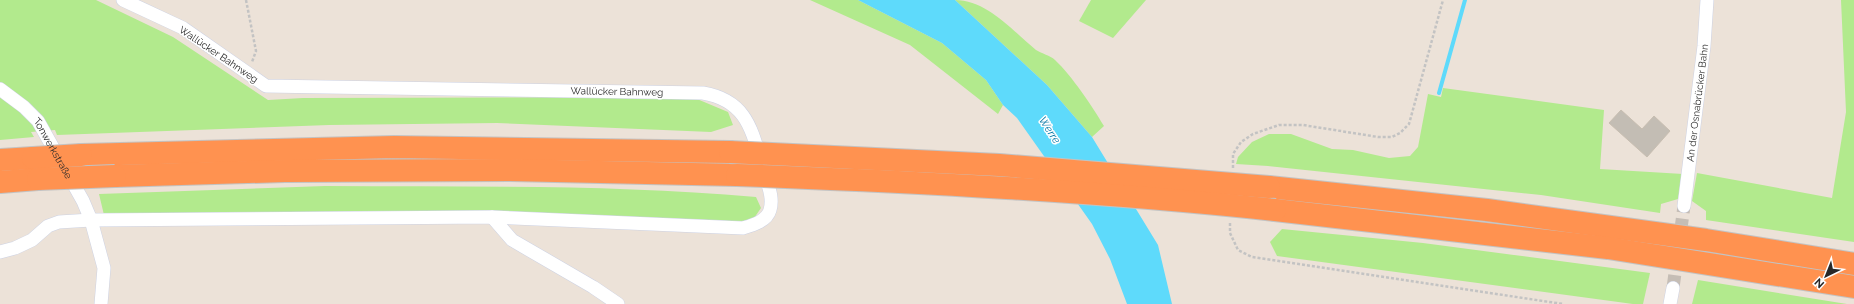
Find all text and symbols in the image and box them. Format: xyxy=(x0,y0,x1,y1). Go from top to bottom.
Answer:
street label: Wallücker Bahnweg xyxy=(177,24,260,85)
street label: An der Osnabrücker Bahn xyxy=(1685,43,1710,162)
street label: Wallücker Bahnweg xyxy=(571,85,663,98)
water label: Werre xyxy=(1036,114,1063,146)
street label: Tonwerkstraße xyxy=(32,116,74,181)
north arrow xyxy=(1806,256,1846,296)
text: N xyxy=(1812,275,1827,291)

